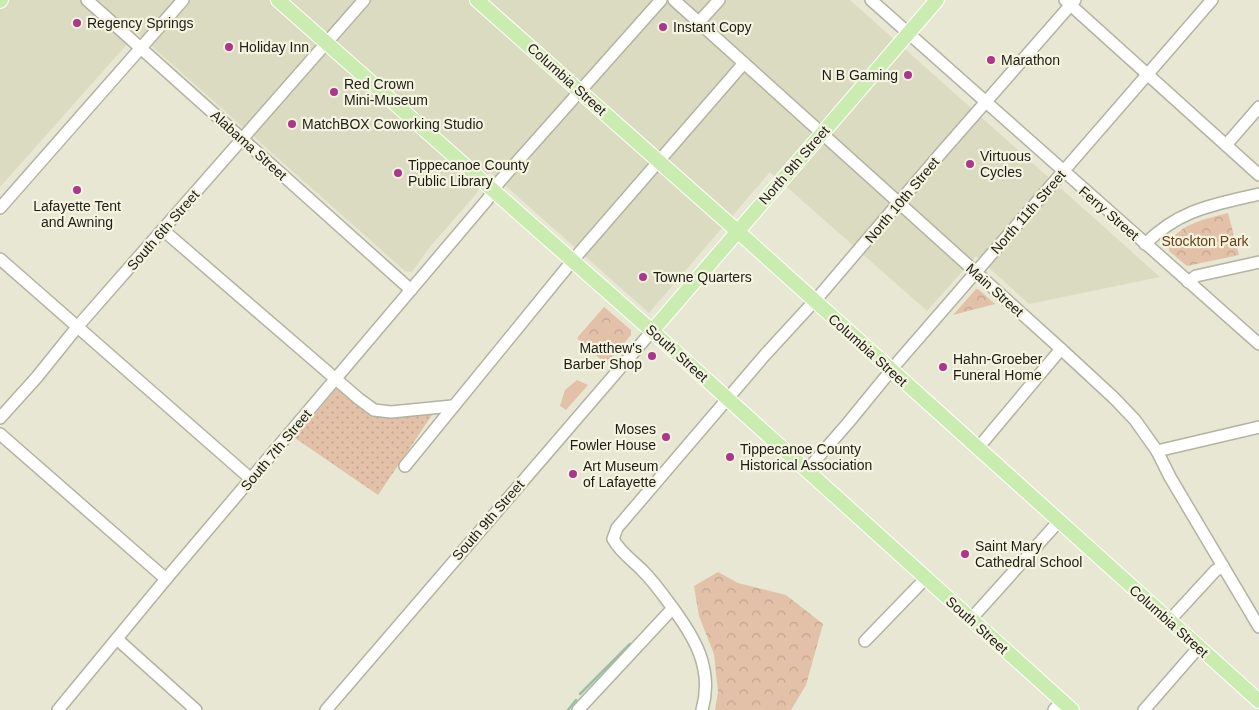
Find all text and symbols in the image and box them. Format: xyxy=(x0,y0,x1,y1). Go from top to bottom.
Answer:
place label: Regency Springs xyxy=(87,15,194,31)
marker: Regency Springs xyxy=(71,17,83,29)
place label: Instant Copy xyxy=(673,19,752,35)
marker: Instant Copy xyxy=(657,21,669,33)
place label: Holiday Inn xyxy=(239,39,309,55)
street label: Columbia Street xyxy=(524,39,610,119)
marker: Holiday Inn xyxy=(223,41,235,53)
place label: Marathon xyxy=(1001,52,1060,68)
marker: Marathon xyxy=(985,54,997,66)
place label: N B Gaming xyxy=(822,67,898,83)
marker: N B Gaming xyxy=(902,69,914,81)
place label: Red Crown Mini-Museum xyxy=(344,76,428,108)
marker: Red Crown Mini-Museum xyxy=(328,86,340,98)
street label: Alabama Street xyxy=(208,107,290,183)
place label: MatchBOX Coworking Studio xyxy=(302,116,484,132)
marker: MatchBOX Coworking Studio xyxy=(286,118,298,130)
street label: North 9th Street xyxy=(756,122,833,208)
place label: Virtuous Cycles xyxy=(980,148,1031,180)
street label: North 10th Street xyxy=(862,154,942,246)
place label: Tippecanoe County Public Library xyxy=(408,157,529,189)
marker: Virtuous Cycles xyxy=(964,158,976,170)
marker: Tippecanoe County Public Library xyxy=(392,167,404,179)
street label: North 11th Street xyxy=(987,167,1069,257)
street label: Ferry Street xyxy=(1076,183,1142,243)
marker: Lafayette Tent and Awning xyxy=(71,184,83,196)
street label: South 6th Street xyxy=(124,186,202,273)
place label: Lafayette Tent and Awning xyxy=(33,198,121,230)
park label: Stockton Park xyxy=(1161,233,1250,249)
street label: Main Street xyxy=(963,260,1027,320)
place label: Towne Quarters xyxy=(653,269,752,285)
marker: Towne Quarters xyxy=(637,271,649,283)
street label: Columbia Street xyxy=(825,310,911,390)
street label: South Street xyxy=(643,321,711,385)
place label: Matthew's Barber Shop xyxy=(563,340,642,372)
marker: Matthew's Barber Shop xyxy=(646,350,658,362)
place label: Hahn-Groeber Funeral Home xyxy=(953,351,1043,383)
marker: Hahn-Groeber Funeral Home xyxy=(937,361,949,373)
street label: South 7th Street xyxy=(237,406,315,494)
place label: Moses Fowler House xyxy=(570,421,656,453)
marker: Moses Fowler House xyxy=(660,431,672,443)
place label: Tippecanoe County Historical Association xyxy=(740,441,872,473)
marker: Tippecanoe County Historical Association xyxy=(724,451,736,463)
place label: Art Museum of Lafayette xyxy=(583,458,658,490)
marker: Art Museum of Lafayette xyxy=(567,468,579,480)
street label: South 9th Street xyxy=(449,476,527,563)
place label: Saint Mary Cathedral School xyxy=(975,538,1082,570)
marker: Saint Mary Cathedral School xyxy=(959,548,971,560)
street label: Columbia Street xyxy=(1126,581,1212,661)
street label: South Street xyxy=(943,593,1011,657)

